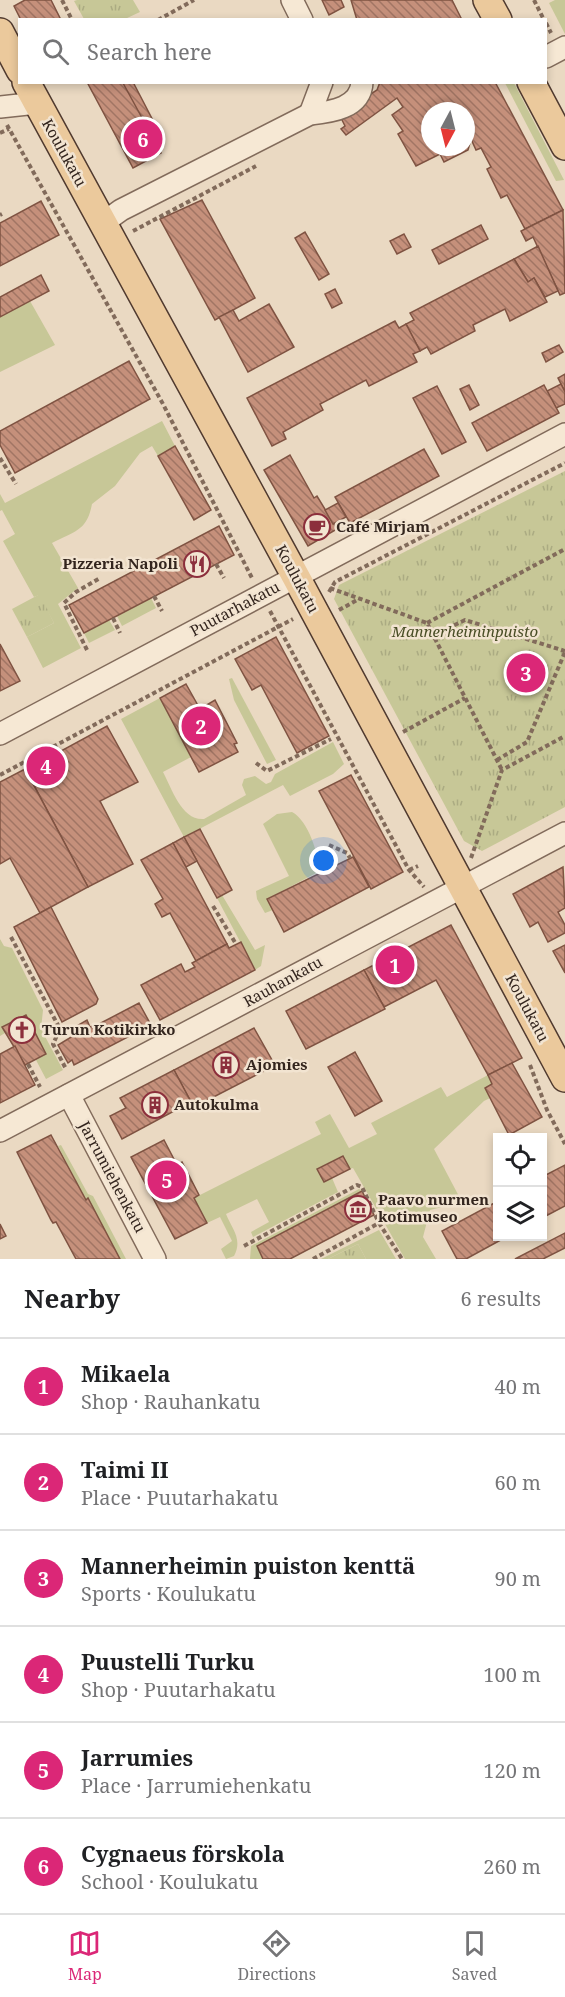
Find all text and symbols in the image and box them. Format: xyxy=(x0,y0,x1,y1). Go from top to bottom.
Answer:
search box xyxy=(18,18,547,84)
icon: search xyxy=(39,35,72,68)
text: Search here xyxy=(87,36,212,66)
north arrow xyxy=(421,102,475,156)
street label: Koulukatu xyxy=(38,115,92,190)
pin: 6 xyxy=(124,116,162,162)
cafe icon: Café Mirjam xyxy=(302,512,332,542)
place label: Café Mirjam xyxy=(336,516,430,536)
street label: Koulukatu xyxy=(272,541,324,617)
restaurant icon: Pizzeria Napoli xyxy=(182,549,212,579)
place label: Pizzeria Napoli xyxy=(62,553,179,573)
street label: Puutarhakatu xyxy=(186,576,283,640)
park label: Mannerheiminpuisto xyxy=(391,621,538,641)
pin: 3 xyxy=(506,650,546,696)
pin: 2 xyxy=(182,704,220,748)
pin: 4 xyxy=(26,744,66,789)
your location xyxy=(309,846,338,875)
pin: 1 xyxy=(376,942,414,988)
street label: Rauhankatu xyxy=(239,951,326,1011)
street label: Koulukatu xyxy=(502,970,554,1046)
church icon: Turun Kotikirkko xyxy=(7,1015,37,1045)
place label: Turun Kotikirkko xyxy=(42,1019,176,1039)
building icon: Ajomies xyxy=(211,1050,241,1080)
place label: Ajomies xyxy=(246,1054,308,1074)
building icon: Autokulma xyxy=(140,1090,170,1120)
place label: Autokulma xyxy=(174,1094,259,1114)
street label: Jarrumiehenkatu xyxy=(75,1116,151,1236)
map controls xyxy=(493,1133,547,1241)
button: locate xyxy=(493,1133,547,1187)
pin: 5 xyxy=(148,1158,186,1202)
button: layers xyxy=(493,1187,547,1241)
place label: Paavo nurmen kotimuseo xyxy=(378,1189,489,1226)
museum icon: Paavo nurmen kotimuseo xyxy=(343,1194,373,1224)
text: Nearby xyxy=(24,1280,120,1316)
text: 6 results xyxy=(461,1285,541,1312)
text: Mikaela xyxy=(81,1358,170,1388)
text: 1 xyxy=(38,1373,49,1400)
text: 40 m xyxy=(495,1373,541,1400)
text: Shop · Rauhankatu xyxy=(81,1388,260,1415)
text: Taimi II xyxy=(81,1454,168,1484)
text: 2 xyxy=(38,1469,49,1496)
text: 60 m xyxy=(495,1469,541,1496)
text: Place · Puutarhakatu xyxy=(81,1484,278,1511)
text: Mannerheimin puiston kenttä xyxy=(81,1550,415,1580)
text: 3 xyxy=(38,1565,49,1592)
text: 90 m xyxy=(495,1565,541,1592)
text: Sports · Koulukatu xyxy=(81,1580,256,1607)
text: Puustelli Turku xyxy=(81,1646,255,1676)
text: 4 xyxy=(38,1661,49,1688)
text: 100 m xyxy=(483,1661,541,1688)
text: Shop · Puutarhakatu xyxy=(81,1676,276,1703)
text: Jarrumies xyxy=(81,1742,193,1772)
text: 5 xyxy=(38,1757,49,1784)
text: 120 m xyxy=(483,1757,541,1784)
text: Place · Jarrumiehenkatu xyxy=(81,1772,311,1799)
text: Cygnaeus förskola xyxy=(81,1838,285,1868)
text: 6 xyxy=(38,1853,49,1880)
text: 260 m xyxy=(483,1853,541,1880)
text: School · Koulukatu xyxy=(81,1868,259,1895)
tab: Map xyxy=(68,1927,102,1985)
tab: Directions xyxy=(238,1927,316,1985)
tab: Saved xyxy=(452,1927,497,1985)

